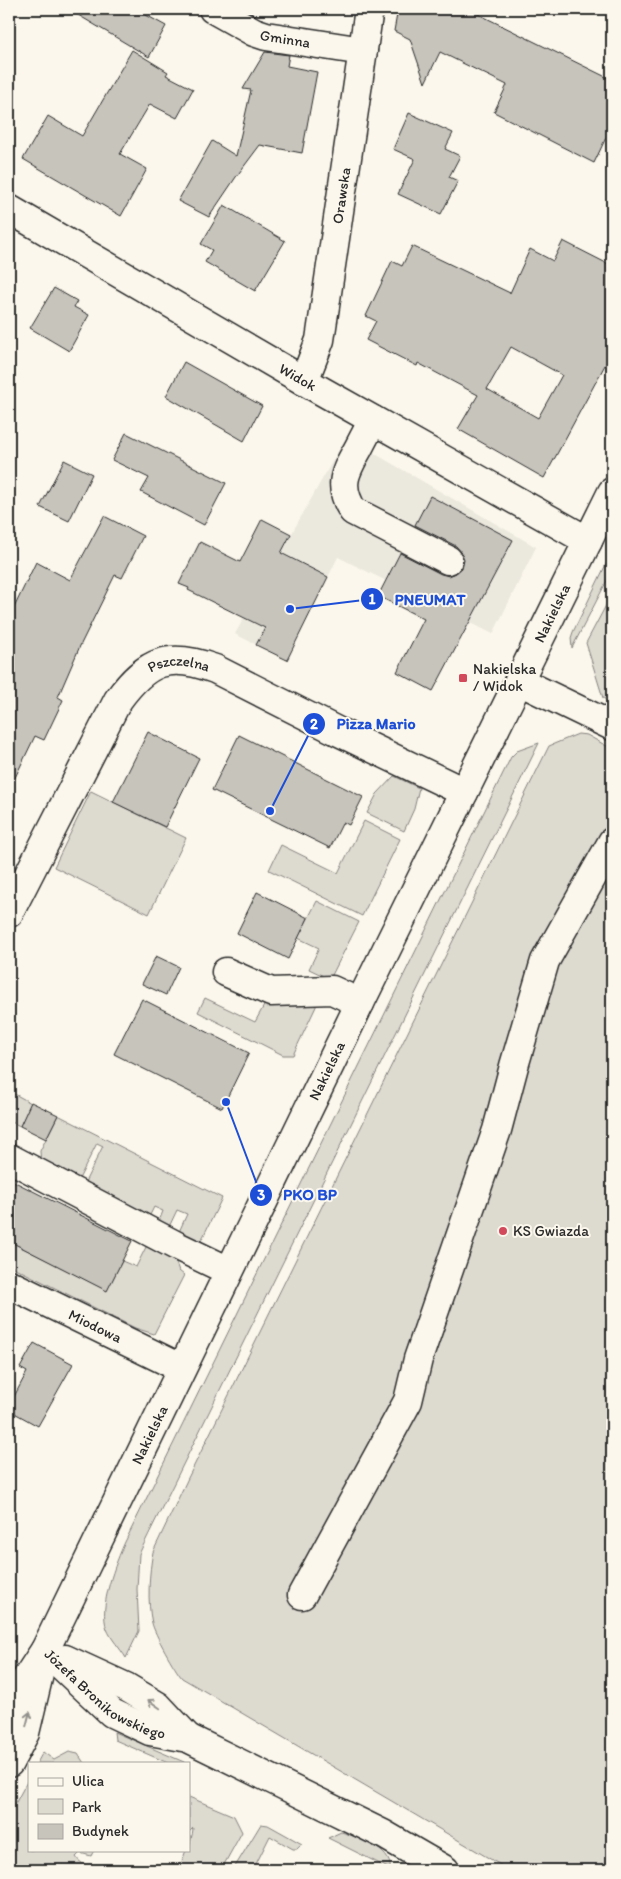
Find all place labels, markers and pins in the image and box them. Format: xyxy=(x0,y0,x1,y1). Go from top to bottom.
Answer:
callout: PNEUMAT xyxy=(360,583,476,614)
place label: Nakielska / Widok xyxy=(473,660,537,695)
marker: Nakielska / Widok xyxy=(457,672,469,684)
callout: Pizza Mario xyxy=(302,708,426,739)
callout: PKO BP xyxy=(248,1179,347,1210)
place label: KS Gwiazda xyxy=(513,1222,589,1240)
marker: KS Gwiazda xyxy=(497,1225,509,1237)

